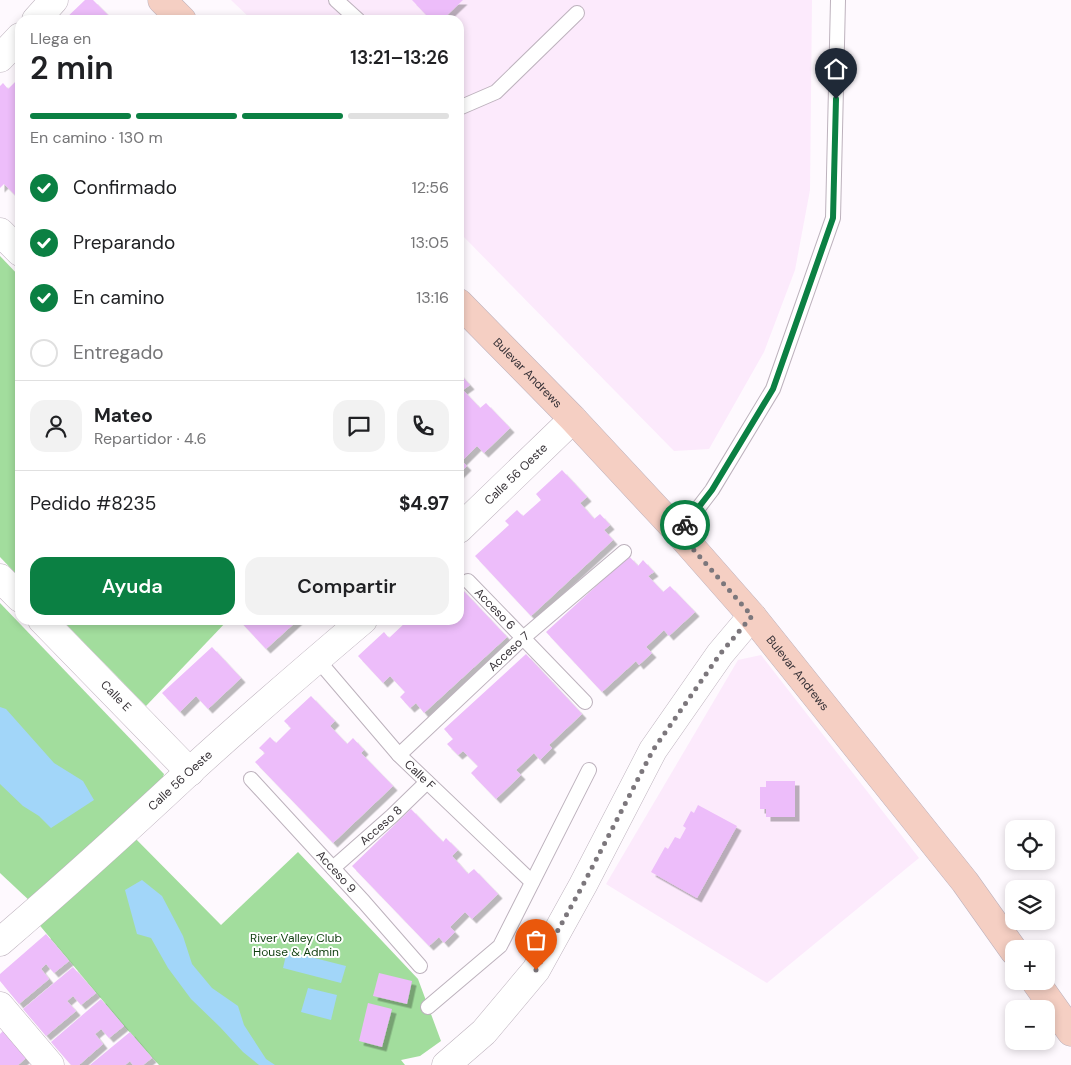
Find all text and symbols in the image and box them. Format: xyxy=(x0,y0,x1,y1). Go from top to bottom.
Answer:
text: Llega en xyxy=(30,28,91,49)
text: 13:21–13:26 xyxy=(350,45,449,70)
text: 2 min xyxy=(30,47,114,89)
pin xyxy=(815,48,857,99)
icon: home xyxy=(822,55,850,83)
text: En camino · 130 m xyxy=(30,127,163,148)
icon: check xyxy=(30,174,58,202)
text: Confirmado xyxy=(73,175,177,200)
text: 12:56 xyxy=(412,177,449,198)
icon: check xyxy=(30,229,58,257)
text: Preparando xyxy=(73,230,175,255)
text: 13:05 xyxy=(411,232,449,253)
icon: check xyxy=(30,284,58,312)
text: En camino xyxy=(73,285,165,310)
text: 13:16 xyxy=(416,287,449,308)
street label: Bulevar Andrews xyxy=(490,334,566,411)
text: Entregado xyxy=(73,340,164,365)
button: person xyxy=(30,400,82,452)
button: chat xyxy=(333,400,385,452)
button: phone xyxy=(397,400,449,452)
text: Mateo xyxy=(94,403,153,428)
text: Repartidor · 4.6 xyxy=(94,428,206,449)
street label: Calle 56 Oeste xyxy=(481,440,551,508)
text: Pedido #8235 xyxy=(30,491,156,516)
text: $4.97 xyxy=(399,491,449,516)
courier xyxy=(660,500,710,550)
icon: bike xyxy=(671,511,699,539)
button: Ayuda xyxy=(30,557,235,615)
button: Compartir xyxy=(245,557,449,615)
street label: Acceso 6 xyxy=(471,585,519,633)
street label: Acceso 7 xyxy=(485,628,533,675)
street label: Bulevar Andrews xyxy=(763,632,833,714)
street label: Calle E xyxy=(97,677,135,715)
street label: Calle 56 Oeste xyxy=(145,747,216,814)
street label: Calle F xyxy=(401,756,439,794)
street label: Acceso 8 xyxy=(356,802,406,849)
map controls xyxy=(1005,820,1055,1050)
button: locate xyxy=(1005,820,1055,870)
street label: Acceso 9 xyxy=(313,847,360,896)
button: layers xyxy=(1005,880,1055,930)
pin xyxy=(515,919,557,970)
icon: bag xyxy=(522,926,550,954)
park label: River Valley Club House & Admin xyxy=(250,930,342,960)
button: + xyxy=(1005,940,1055,990)
button: − xyxy=(1005,1000,1055,1050)

